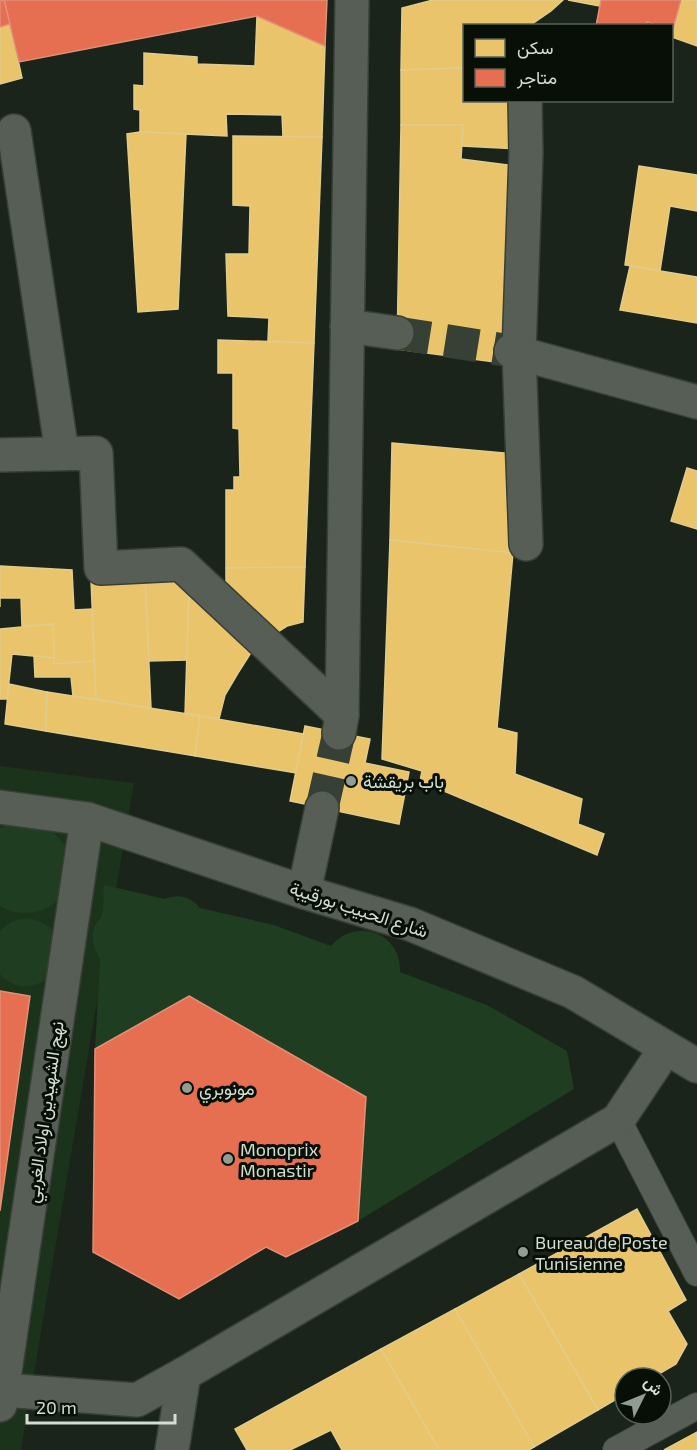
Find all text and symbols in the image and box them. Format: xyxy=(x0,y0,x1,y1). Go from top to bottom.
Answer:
legend xyxy=(463,24,673,102)
text: سكن xyxy=(517,36,553,59)
text: متاجر xyxy=(516,66,557,89)
place label: باب بريقشة xyxy=(363,770,444,793)
marker: باب بريقشة xyxy=(344,774,358,788)
street label: شارع الحبيب بورقيبة xyxy=(287,876,431,944)
street label: نهج الشهيدين اولاد الغربي xyxy=(20,1020,73,1205)
place label: مونوبري xyxy=(199,1077,255,1104)
marker: مونوبري xyxy=(180,1081,194,1095)
place label: Monoprix Monastir xyxy=(240,1138,319,1181)
marker: Monoprix Monastir xyxy=(221,1152,235,1166)
place label: Bureau de Poste Tunisienne xyxy=(535,1231,668,1274)
marker: Bureau de Poste Tunisienne xyxy=(516,1245,530,1259)
north arrow xyxy=(613,1366,673,1426)
text: ش xyxy=(640,1372,668,1400)
scale bar xyxy=(27,1387,176,1425)
text: 20 m xyxy=(36,1396,77,1418)

